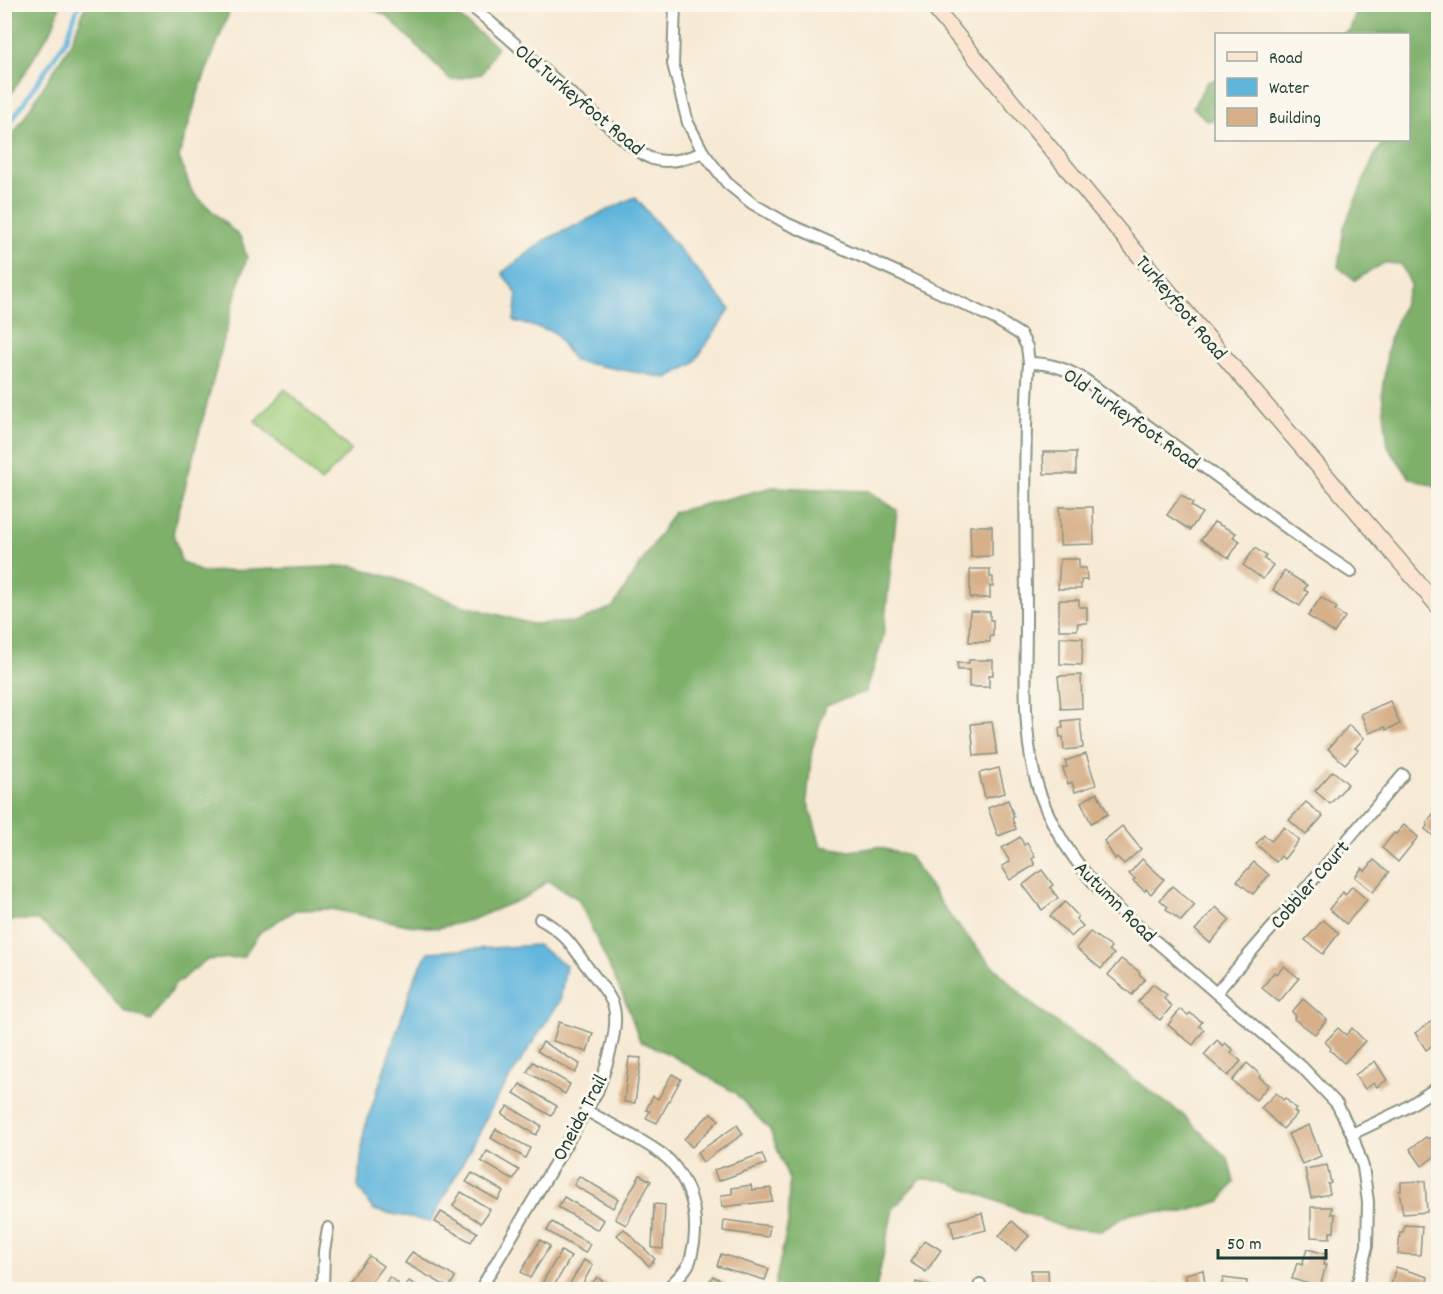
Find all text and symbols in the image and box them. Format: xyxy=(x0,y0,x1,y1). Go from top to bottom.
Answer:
legend xyxy=(1215,33,1410,141)
street label: Old Turkeyfoot Road xyxy=(507,38,649,165)
text: Road xyxy=(1269,47,1303,72)
text: Water xyxy=(1269,77,1309,102)
text: Building xyxy=(1269,107,1321,132)
street label: Turkeyfoot Road xyxy=(1127,250,1233,368)
street label: Old Turkeyfoot Road xyxy=(1056,362,1205,479)
street label: Cobbler Court xyxy=(1264,835,1359,937)
street label: Autumn Road xyxy=(1066,855,1162,951)
street label: Oneida Trail xyxy=(546,1070,617,1167)
scale bar xyxy=(1218,1222,1326,1260)
text: 50 m xyxy=(1227,1233,1262,1258)

